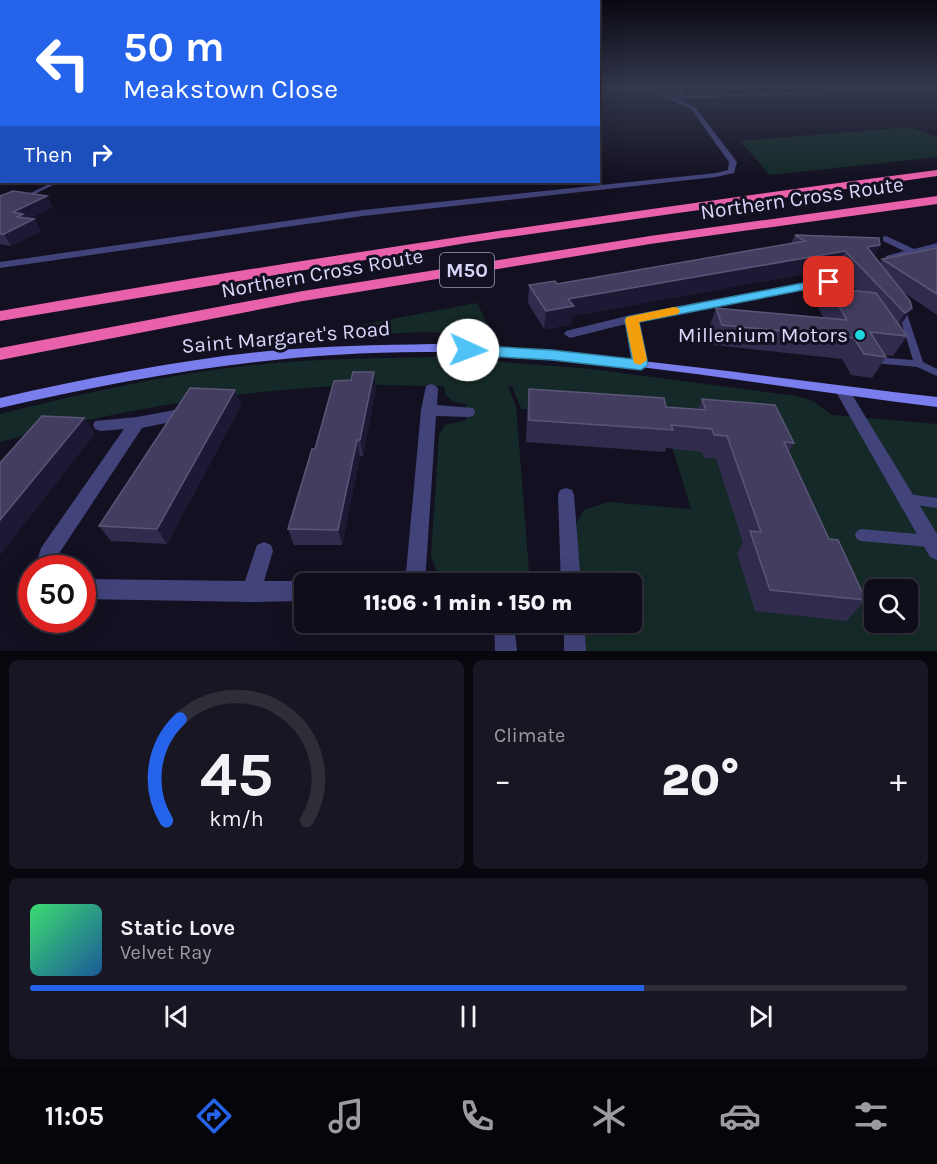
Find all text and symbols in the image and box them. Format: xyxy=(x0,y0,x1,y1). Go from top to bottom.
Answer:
text: 50 m xyxy=(123,22,225,72)
icon: left xyxy=(24,24,102,102)
text: Meakstown Close xyxy=(123,73,338,105)
icon: right xyxy=(85,138,118,171)
text: Then xyxy=(24,142,73,168)
street label: Northern Cross Route xyxy=(699,172,905,224)
street label: Northern Cross Route xyxy=(219,243,425,303)
road number: M50 xyxy=(440,253,494,287)
pin xyxy=(803,256,854,307)
icon: arrive xyxy=(812,265,845,298)
street label: Saint Margaret's Road xyxy=(181,316,391,358)
position arrow xyxy=(436,318,500,382)
place label: Millenium Motors xyxy=(678,323,848,347)
marker: Millenium Motors xyxy=(853,328,867,342)
speed limit sign: 50 xyxy=(18,555,96,633)
map controls xyxy=(864,579,918,633)
button: search xyxy=(864,579,918,633)
text: 11:06 · 1 min · 150 m xyxy=(364,590,572,616)
text: Climate xyxy=(494,724,565,747)
text: 45 xyxy=(200,738,273,811)
text: 20° xyxy=(661,754,740,806)
text: − xyxy=(494,761,511,799)
text: + xyxy=(890,761,907,799)
text: km/h xyxy=(209,807,264,832)
text: Static Love xyxy=(120,915,235,941)
text: Velvet Ray xyxy=(120,941,212,964)
icon: previous xyxy=(160,1000,193,1033)
icon: pause xyxy=(452,1000,485,1033)
icon: next xyxy=(744,1000,777,1033)
icon: directions xyxy=(193,1095,235,1137)
icon: music xyxy=(325,1095,367,1137)
icon: phone xyxy=(456,1095,498,1137)
icon: climate xyxy=(588,1095,630,1137)
icon: car xyxy=(719,1095,761,1137)
icon: filters xyxy=(850,1095,892,1137)
text: 11:05 xyxy=(45,1100,104,1132)

